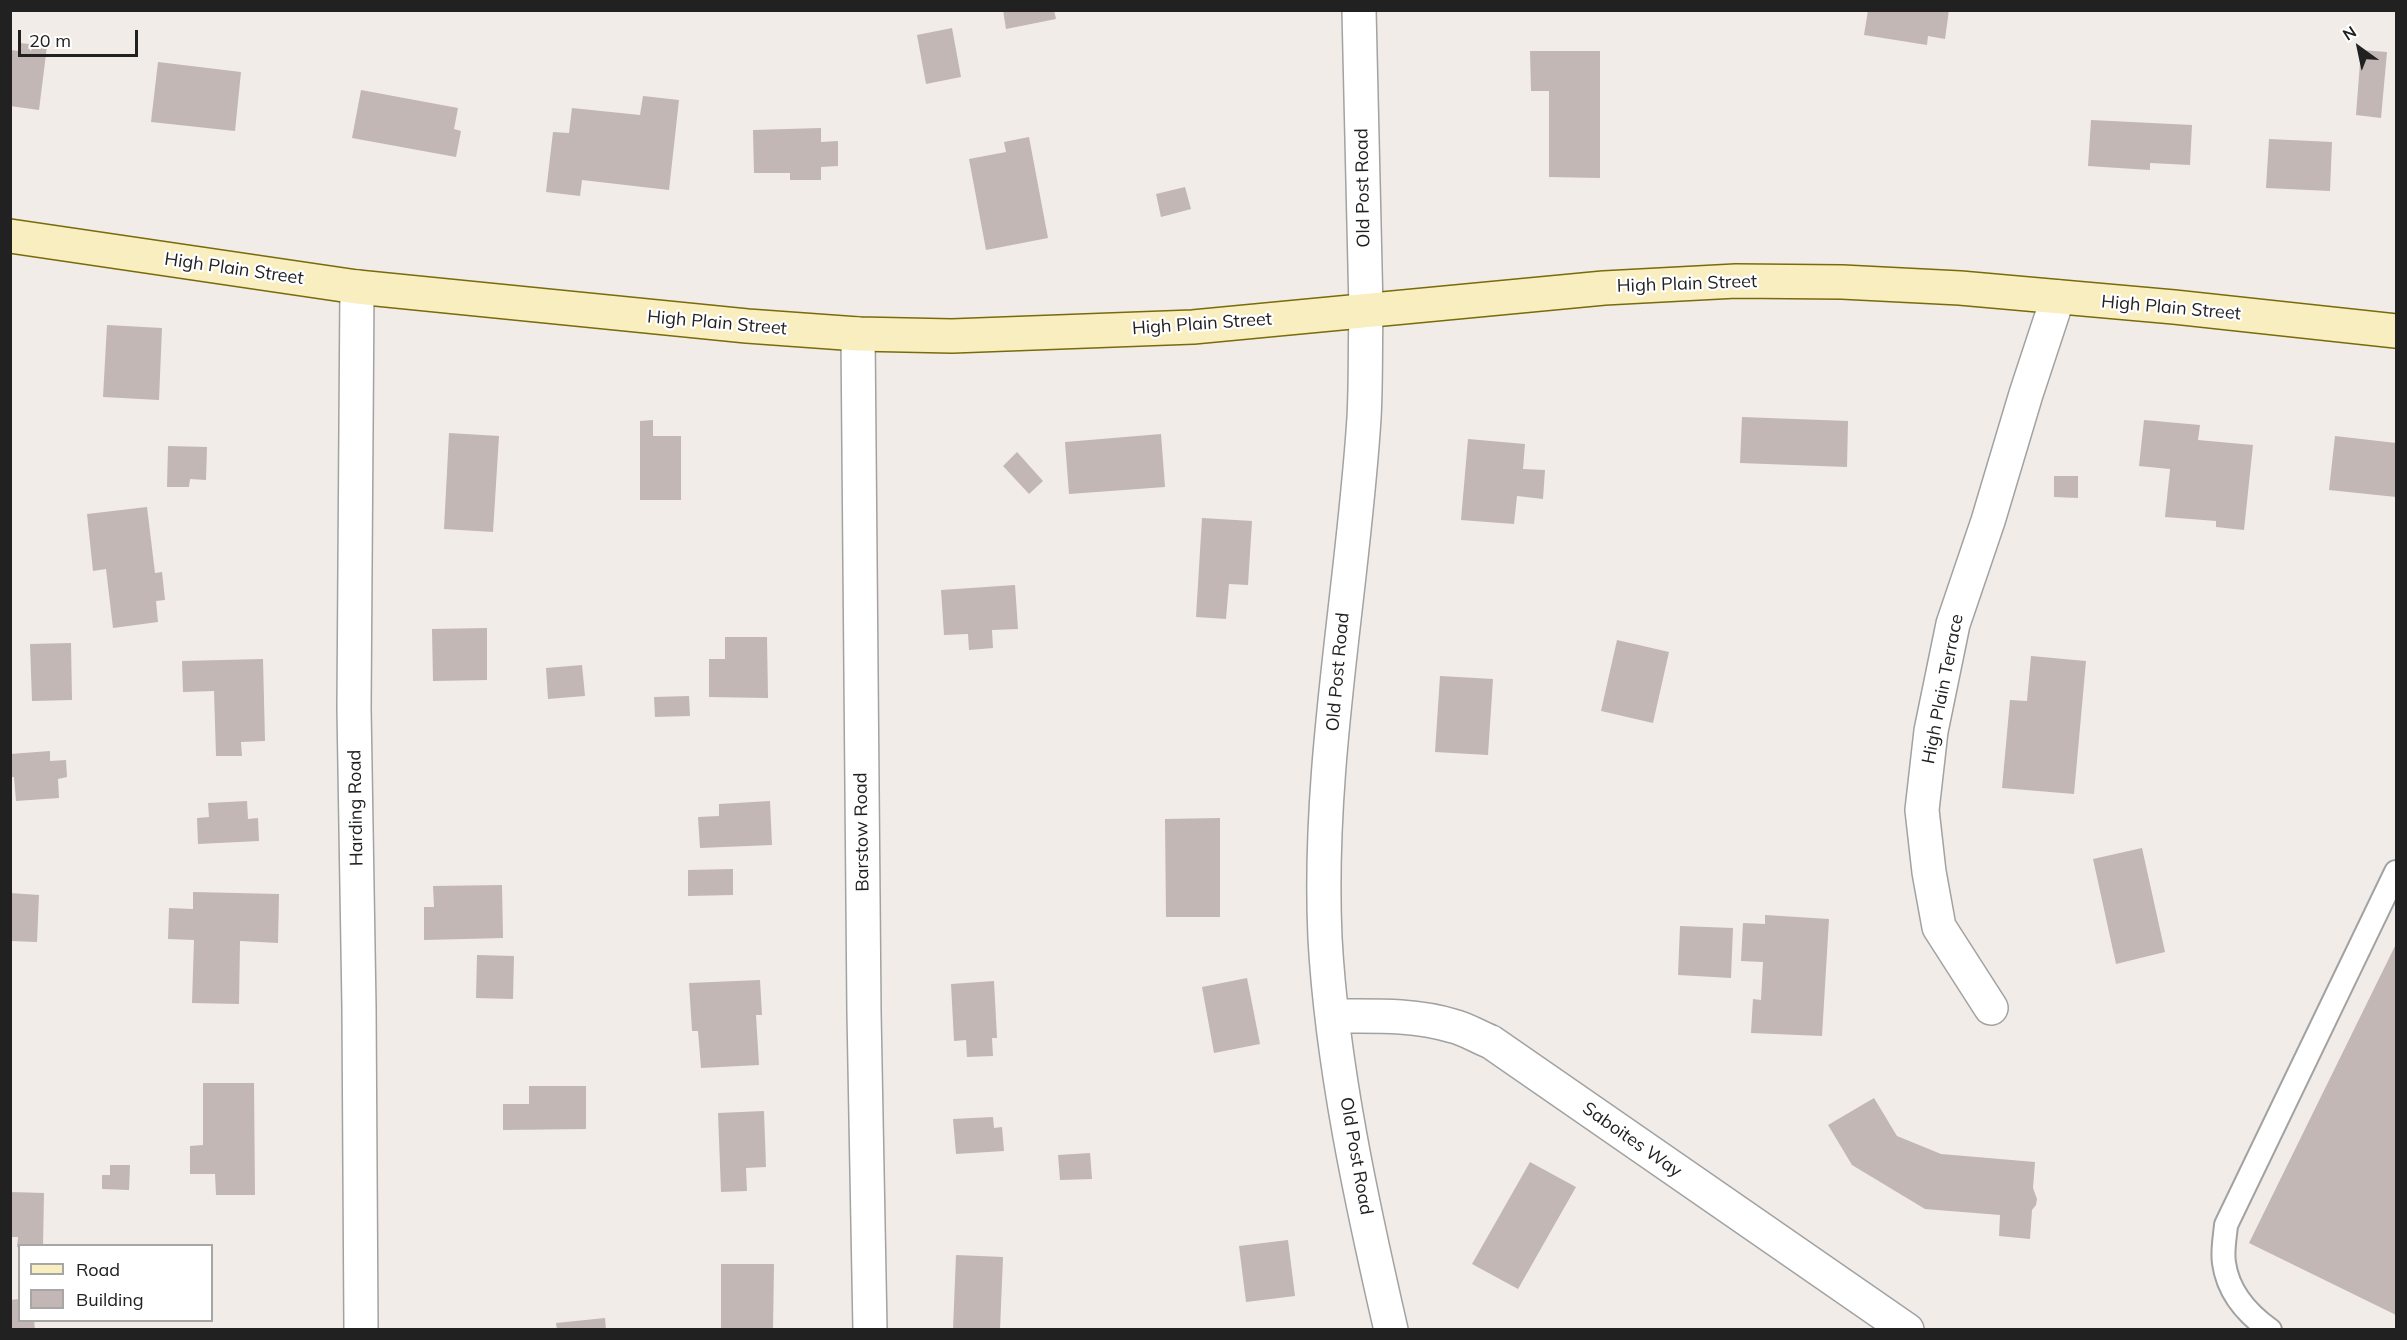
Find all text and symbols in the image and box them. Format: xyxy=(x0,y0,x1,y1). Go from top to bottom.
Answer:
scale bar xyxy=(21,18,141,56)
north arrow xyxy=(2329,18,2389,78)
text: N xyxy=(2339,21,2360,45)
text: 20 m xyxy=(29,29,71,52)
street label: Old Post Road xyxy=(1351,128,1375,248)
street label: High Plain Street xyxy=(163,249,305,289)
street label: High Plain Street xyxy=(1617,271,1757,297)
street label: High Plain Street xyxy=(2100,291,2242,325)
street label: High Plain Street xyxy=(646,306,788,340)
street label: High Plain Street xyxy=(1131,308,1273,340)
street label: Old Post Road xyxy=(1322,612,1354,732)
street label: High Plain Terrace xyxy=(1918,612,1968,766)
street label: Harding Road xyxy=(344,750,368,866)
street label: Barstow Road xyxy=(850,772,874,892)
street label: Old Post Road xyxy=(1335,1095,1377,1217)
street label: Saboites Way xyxy=(1578,1098,1686,1182)
legend xyxy=(18,1244,213,1322)
text: Road xyxy=(76,1258,120,1281)
text: Building xyxy=(76,1288,144,1311)

